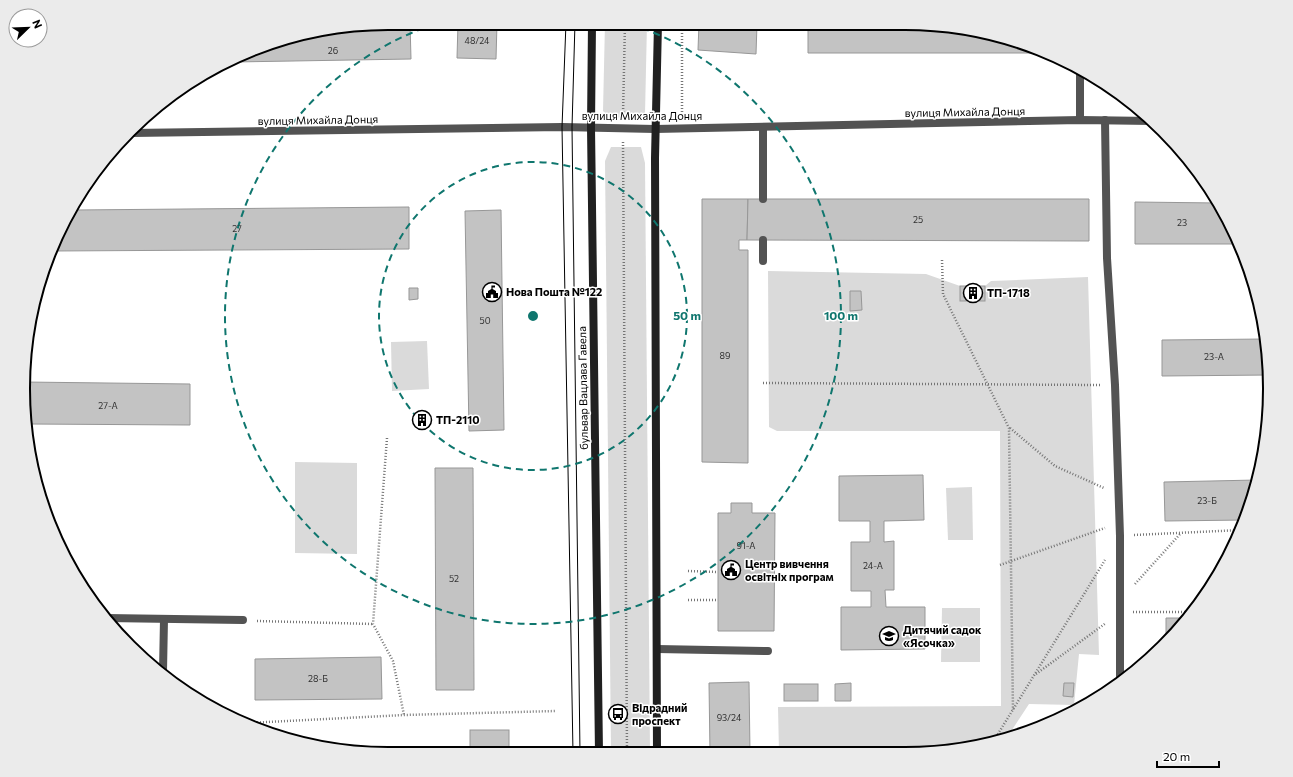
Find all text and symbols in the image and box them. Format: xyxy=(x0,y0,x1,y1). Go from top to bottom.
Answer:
north arrow xyxy=(8,8,48,48)
text: N xyxy=(30,18,45,30)
house number: 48/24 xyxy=(465,35,490,46)
house number: 26 xyxy=(328,45,338,56)
street label: вулиця Михайла Донця xyxy=(905,104,1025,119)
street label: вулиця Михайла Донця xyxy=(582,109,702,122)
street label: вулиця Михайла Донця xyxy=(258,112,378,127)
house number: 25 xyxy=(913,214,923,225)
house number: 23 xyxy=(1177,217,1187,228)
house number: 27 xyxy=(232,223,242,234)
public building icon: Нова Пошта №122 xyxy=(481,281,503,303)
building icon: ТП-1718 xyxy=(962,282,984,304)
place label: Нова Пошта №122 xyxy=(506,285,602,298)
place label: ТП-1718 xyxy=(987,286,1030,299)
text: 50 m xyxy=(673,308,701,322)
text: 100 m xyxy=(824,308,858,322)
centre of rings xyxy=(526,309,540,323)
house number: 50 xyxy=(479,315,491,326)
street label: бульвар Вацлава Гавела xyxy=(575,326,590,450)
house number: 89 xyxy=(720,350,730,361)
house number: 23-А xyxy=(1204,351,1224,362)
house number: 27-А xyxy=(98,400,118,411)
building icon: ТП-2110 xyxy=(411,409,433,431)
place label: ТП-2110 xyxy=(436,413,480,426)
house number: 23-Б xyxy=(1197,495,1217,506)
house number: 91-А xyxy=(736,540,756,551)
place label: Центр вивчення освітніх програм xyxy=(745,557,834,583)
public building icon: Центр вивчення освітніх програм xyxy=(720,559,742,581)
house number: 24-А xyxy=(863,560,883,571)
house number: 52 xyxy=(449,573,459,584)
place label: Дитячий садок «Ясочка» xyxy=(903,623,982,649)
school or university icon: Дитячий садок «Ясочка» xyxy=(878,625,900,647)
house number: 28-Б xyxy=(308,673,328,684)
place label: Відрадний проспект xyxy=(632,701,687,727)
bus stop icon: Відрадний проспект xyxy=(607,703,629,725)
house number: 93/24 xyxy=(717,712,742,723)
scale bar xyxy=(1157,743,1219,769)
text: 20 m xyxy=(1163,749,1190,763)

